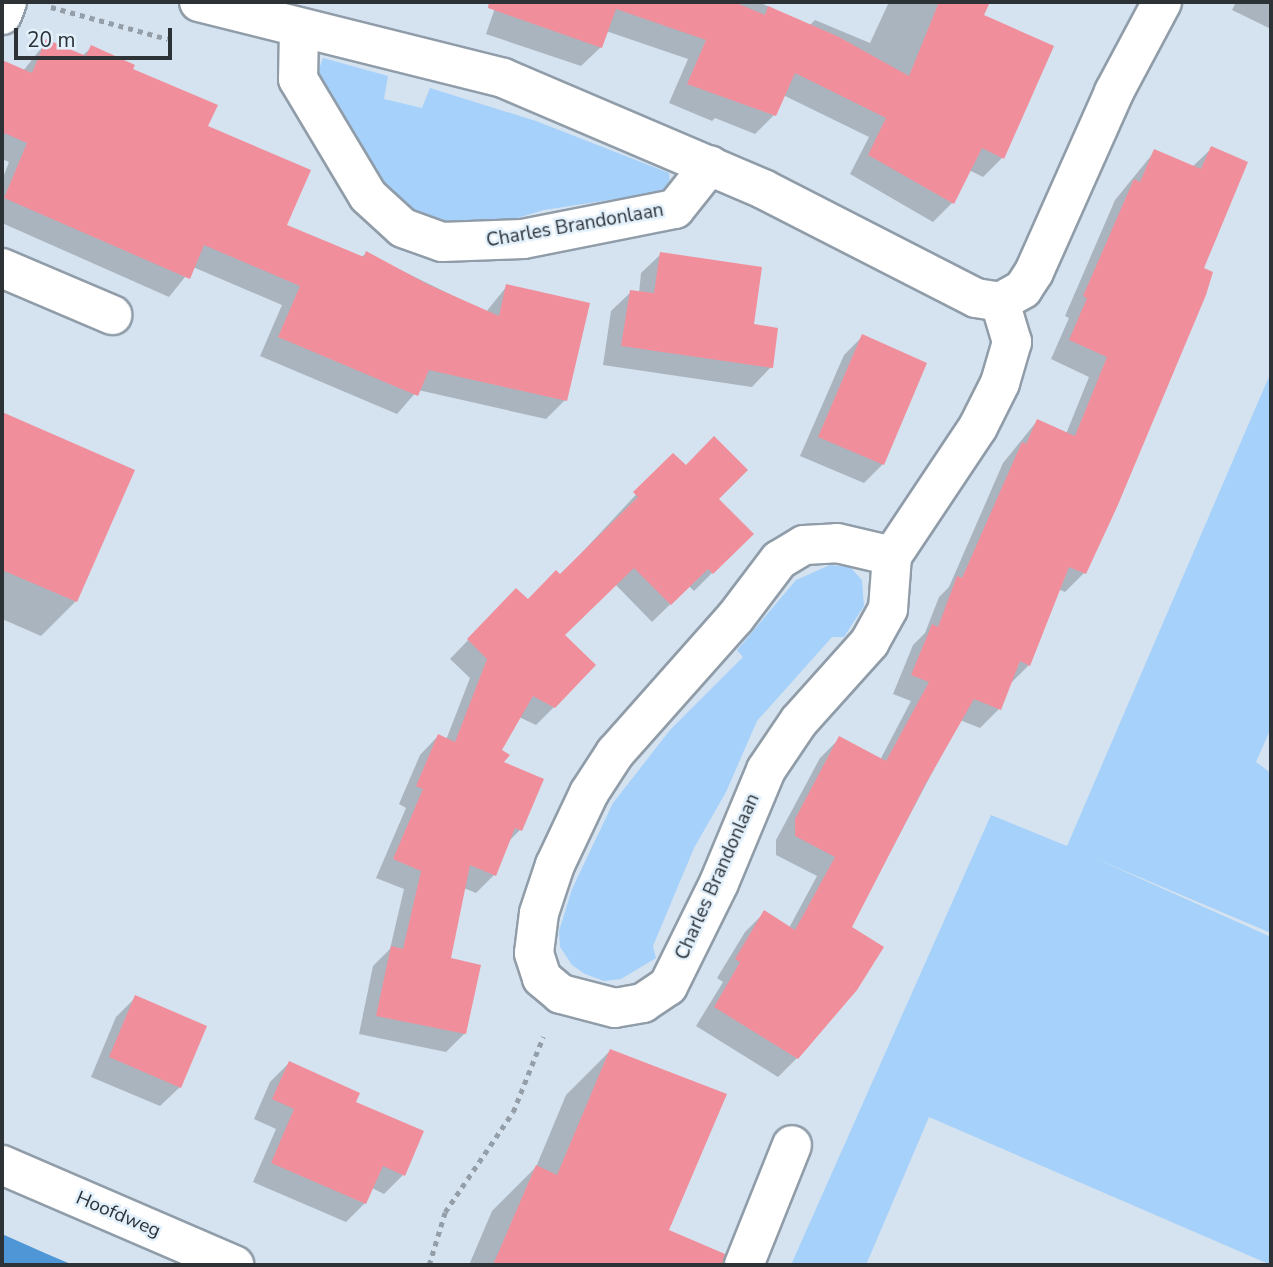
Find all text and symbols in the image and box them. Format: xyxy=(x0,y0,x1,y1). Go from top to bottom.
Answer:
scale bar xyxy=(18,14,175,58)
text: 20 m xyxy=(27,26,76,54)
street label: Charles Brandonlaan xyxy=(485,199,665,253)
street label: Charles Brandonlaan xyxy=(671,790,765,964)
street label: Hoofdweg xyxy=(72,1187,164,1243)

